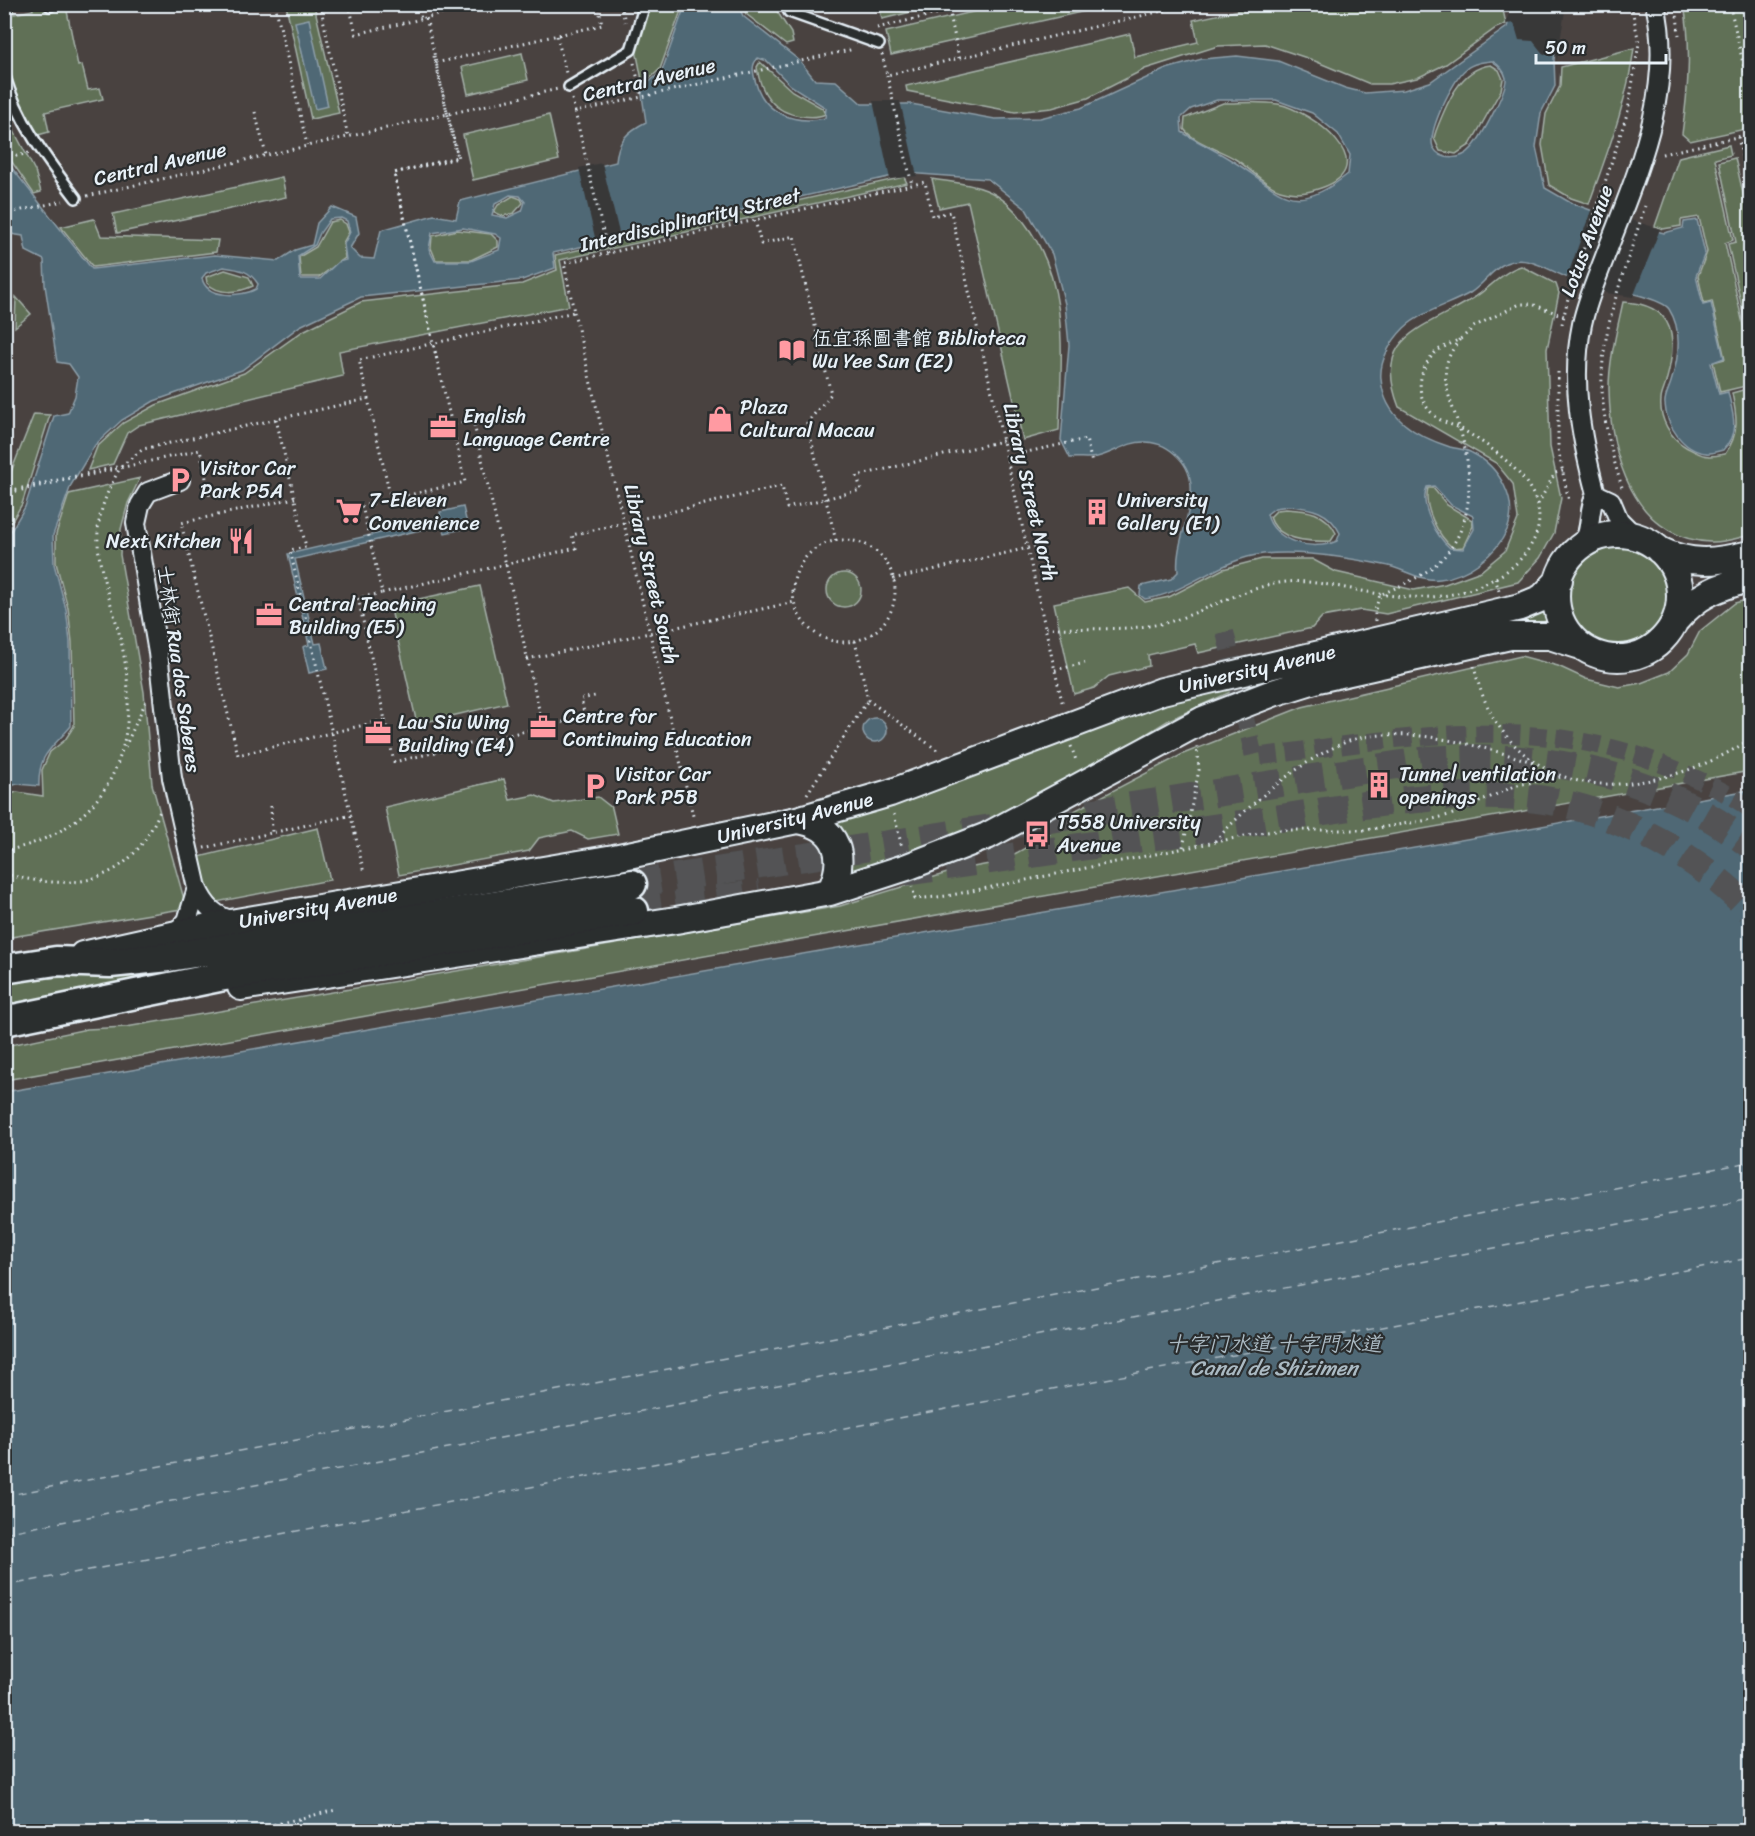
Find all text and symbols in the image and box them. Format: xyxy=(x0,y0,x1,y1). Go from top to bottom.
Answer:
scale bar xyxy=(1536,27,1666,65)
text: 50 m xyxy=(1545,32,1586,64)
street label: Central Avenue xyxy=(579,48,719,112)
street label: Central Avenue xyxy=(90,132,230,196)
street label: Interdisciplinarity Street xyxy=(575,177,805,263)
street label: Lotus Avenue xyxy=(1551,180,1623,302)
place label: 伍宜孫圖書館 Biblioteca Wu Yee Sun (E2) xyxy=(812,321,1027,379)
library icon: 伍宜孫圖書館 Biblioteca Wu Yee Sun (E2) xyxy=(777,335,807,365)
place label: Plaza Cultural Macau xyxy=(740,390,875,448)
place label: English Language Centre xyxy=(463,399,610,457)
street label: Library Street North xyxy=(992,399,1068,585)
shop icon: Plaza Cultural Macau xyxy=(705,404,735,434)
office icon: English Language Centre xyxy=(428,412,458,442)
place label: Visitor Car Park P5A xyxy=(200,451,297,509)
parking icon: Visitor Car Park P5A xyxy=(165,465,195,495)
street label: Library Street South xyxy=(613,480,689,668)
place label: 7-Eleven Convenience xyxy=(369,483,480,541)
place label: University Gallery (E1) xyxy=(1117,483,1220,541)
supermarket icon: 7-Eleven Convenience xyxy=(334,496,364,526)
building icon: University Gallery (E1) xyxy=(1082,497,1112,527)
place label: Next Kitchen xyxy=(106,524,221,559)
restaurant icon: Next Kitchen xyxy=(226,526,256,556)
street label: 士林街 Rua dos Saberes xyxy=(147,563,211,776)
place label: Central Teaching Building (E5) xyxy=(289,587,436,645)
office icon: Central Teaching Building (E5) xyxy=(254,600,284,630)
street label: University Avenue xyxy=(1175,634,1339,704)
place label: Centre for Continuing Education xyxy=(563,699,752,757)
place label: Lau Siu Wing Building (E4) xyxy=(398,705,513,763)
office icon: Centre for Continuing Education xyxy=(528,712,558,742)
office icon: Lau Siu Wing Building (E4) xyxy=(363,718,393,748)
place label: Visitor Car Park P5B xyxy=(615,757,712,815)
place label: Tunnel ventilation openings xyxy=(1399,757,1556,815)
building icon: Tunnel ventilation openings xyxy=(1364,770,1394,800)
parking icon: Visitor Car Park P5B xyxy=(580,771,610,801)
street label: University Avenue xyxy=(713,782,877,854)
place label: T558 University Avenue xyxy=(1056,805,1202,863)
bus stop icon: T558 University Avenue xyxy=(1022,819,1052,849)
street label: University Avenue xyxy=(236,877,400,939)
water label: 十字门水道 十字門水道 Canal de Shizimen xyxy=(1166,1325,1384,1387)

